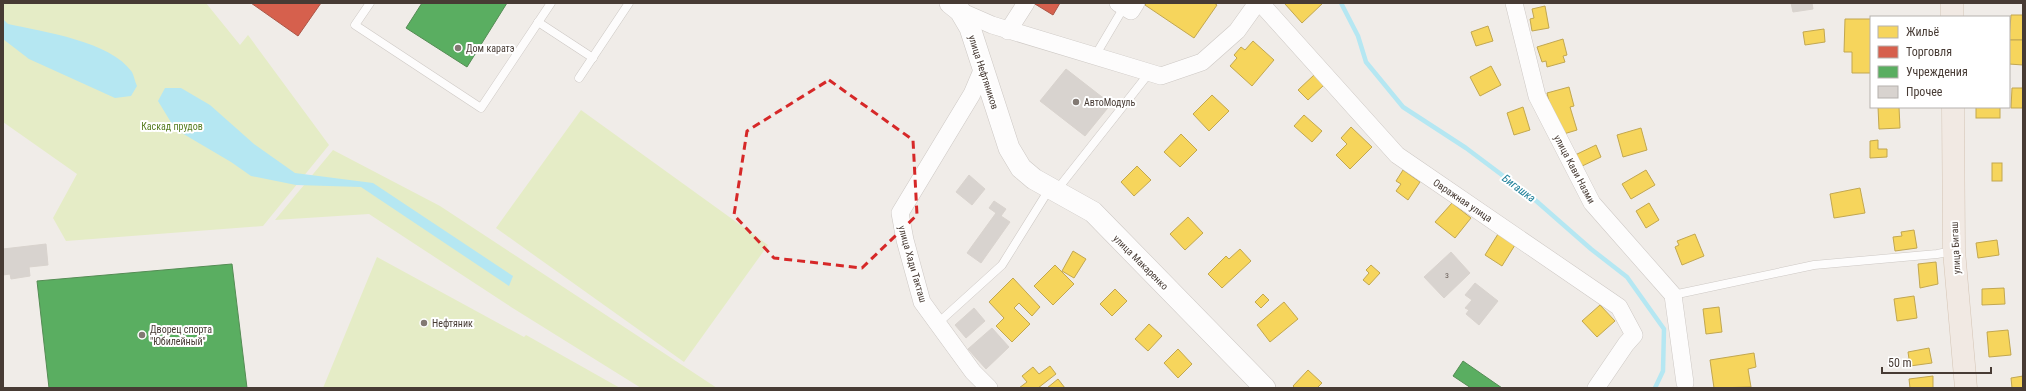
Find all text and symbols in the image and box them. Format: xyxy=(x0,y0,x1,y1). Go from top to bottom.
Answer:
legend xyxy=(1870,16,2010,108)
text: Жильё xyxy=(1906,25,1939,39)
street label: улица Нефтяников xyxy=(966,34,1001,111)
marker: Дом каратэ xyxy=(453,43,463,53)
place label: Дом каратэ xyxy=(466,43,515,54)
text: Торговля xyxy=(1906,45,1952,59)
text: Учреждения xyxy=(1906,65,1968,79)
text: Прочее xyxy=(1906,85,1943,99)
marker: АвтоМодуль xyxy=(1071,97,1081,107)
place label: АвтоМодуль xyxy=(1084,97,1135,108)
park label: Каскад прудов xyxy=(141,121,203,132)
street label: улица Кави Назми xyxy=(1552,133,1597,206)
water label: Бигашка xyxy=(1500,172,1538,205)
street label: Овражная улица xyxy=(1431,177,1494,224)
street label: улица Бигаш xyxy=(1949,221,1962,275)
street label: улица Хади Такташ xyxy=(896,224,929,304)
street label: улица Макаренко xyxy=(1111,233,1170,292)
house number: 3 xyxy=(1445,271,1449,280)
marker: Нефтяник xyxy=(419,318,429,328)
place label: Нефтяник xyxy=(432,318,473,329)
place label: Дворец спорта "Юбилейный" xyxy=(150,324,212,347)
marker: Дворец спорта "Юбилейный" xyxy=(137,330,147,340)
scale bar xyxy=(1882,349,1991,375)
text: 50 m xyxy=(1888,356,1912,370)

